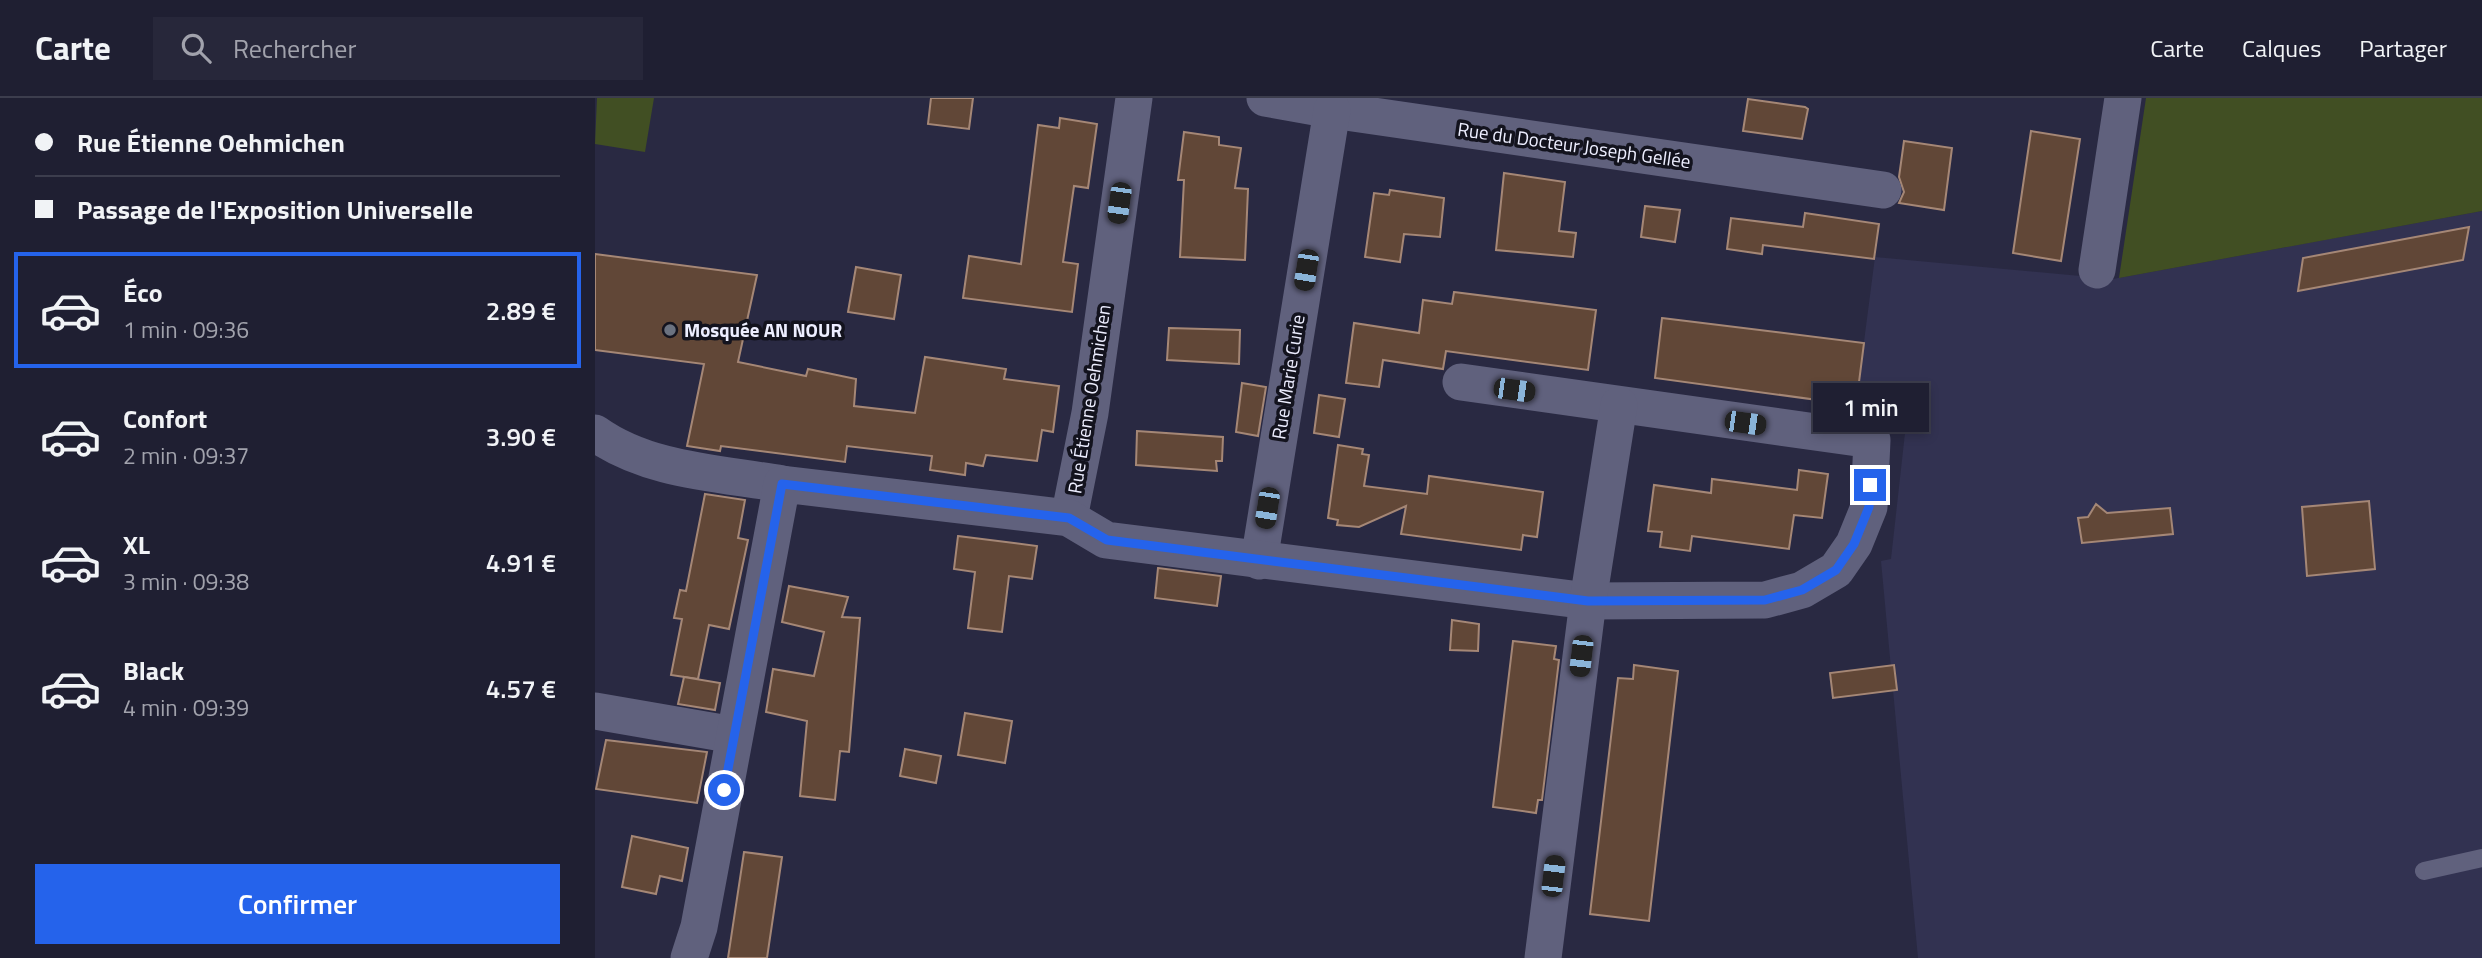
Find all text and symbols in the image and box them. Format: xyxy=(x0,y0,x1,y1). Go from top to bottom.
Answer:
search box xyxy=(153,17,643,80)
text: Carte xyxy=(35,23,111,73)
icon: search xyxy=(177,29,215,67)
text: Rechercher xyxy=(233,29,356,68)
text: Carte xyxy=(2150,30,2204,66)
text: Calques xyxy=(2242,30,2321,66)
text: Partager xyxy=(2359,30,2447,66)
street label: Rue du Docteur Joseph Gellée xyxy=(1456,114,1692,175)
text: Rue Étienne Oehmichen xyxy=(77,123,345,162)
car xyxy=(1106,181,1133,225)
text: Passage de l'Exposition Universelle xyxy=(77,190,473,229)
car xyxy=(1293,248,1320,292)
text: Éco xyxy=(123,273,163,312)
icon: car xyxy=(39,279,102,342)
text: 2.89 € xyxy=(486,291,556,330)
street label: Rue Étienne Oehmichen xyxy=(1059,302,1118,496)
text: 1 min · 09:36 xyxy=(123,312,249,347)
street label: Rue Marie Curie xyxy=(1263,312,1312,441)
place label: Mosquée AN NOUR xyxy=(684,315,842,344)
marker: Mosquée AN NOUR xyxy=(662,322,678,338)
car xyxy=(1492,377,1537,403)
callout: 1 min xyxy=(1812,384,1928,432)
text: 1 min xyxy=(1843,390,1899,425)
text: Confort xyxy=(123,399,207,438)
icon: car xyxy=(39,405,102,468)
car xyxy=(1723,410,1768,436)
text: 3.90 € xyxy=(486,417,556,456)
text: 2 min · 09:37 xyxy=(123,438,249,473)
route end xyxy=(1854,469,1886,501)
car xyxy=(1254,486,1281,530)
text: XL xyxy=(123,525,150,564)
icon: car xyxy=(39,531,102,594)
text: 4.91 € xyxy=(486,543,556,582)
text: 3 min · 09:38 xyxy=(123,564,249,599)
car xyxy=(1569,634,1594,678)
text: Black xyxy=(123,651,184,690)
icon: car xyxy=(39,657,102,720)
text: 4.57 € xyxy=(486,669,556,708)
text: 4 min · 09:39 xyxy=(123,690,249,725)
route start xyxy=(708,774,740,806)
car xyxy=(1541,854,1566,898)
button: Confirmer xyxy=(35,864,560,944)

